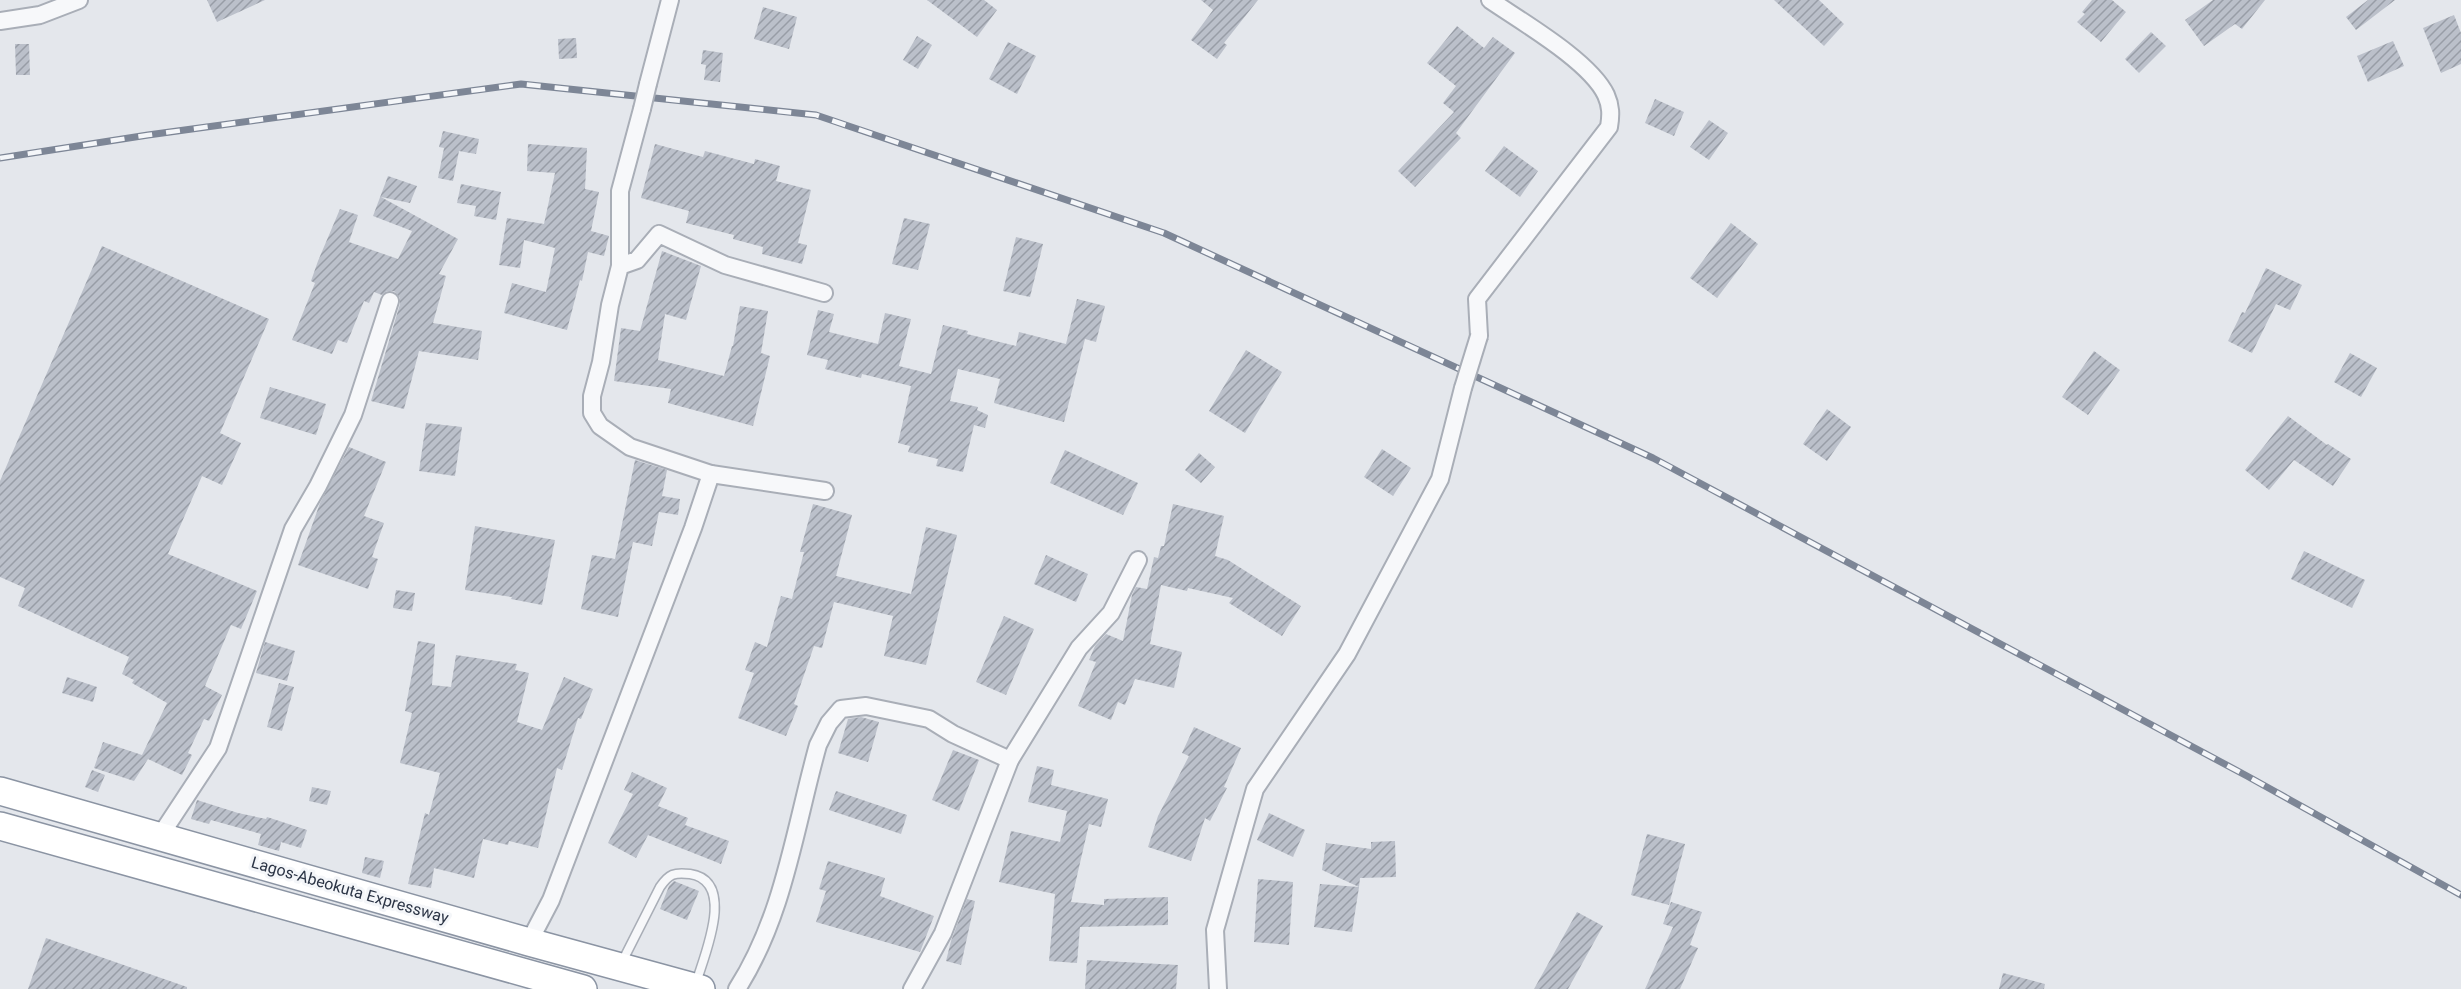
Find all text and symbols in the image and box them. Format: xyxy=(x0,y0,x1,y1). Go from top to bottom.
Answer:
street label: Lagos-Abeokuta Expressway xyxy=(249,853,451,927)

